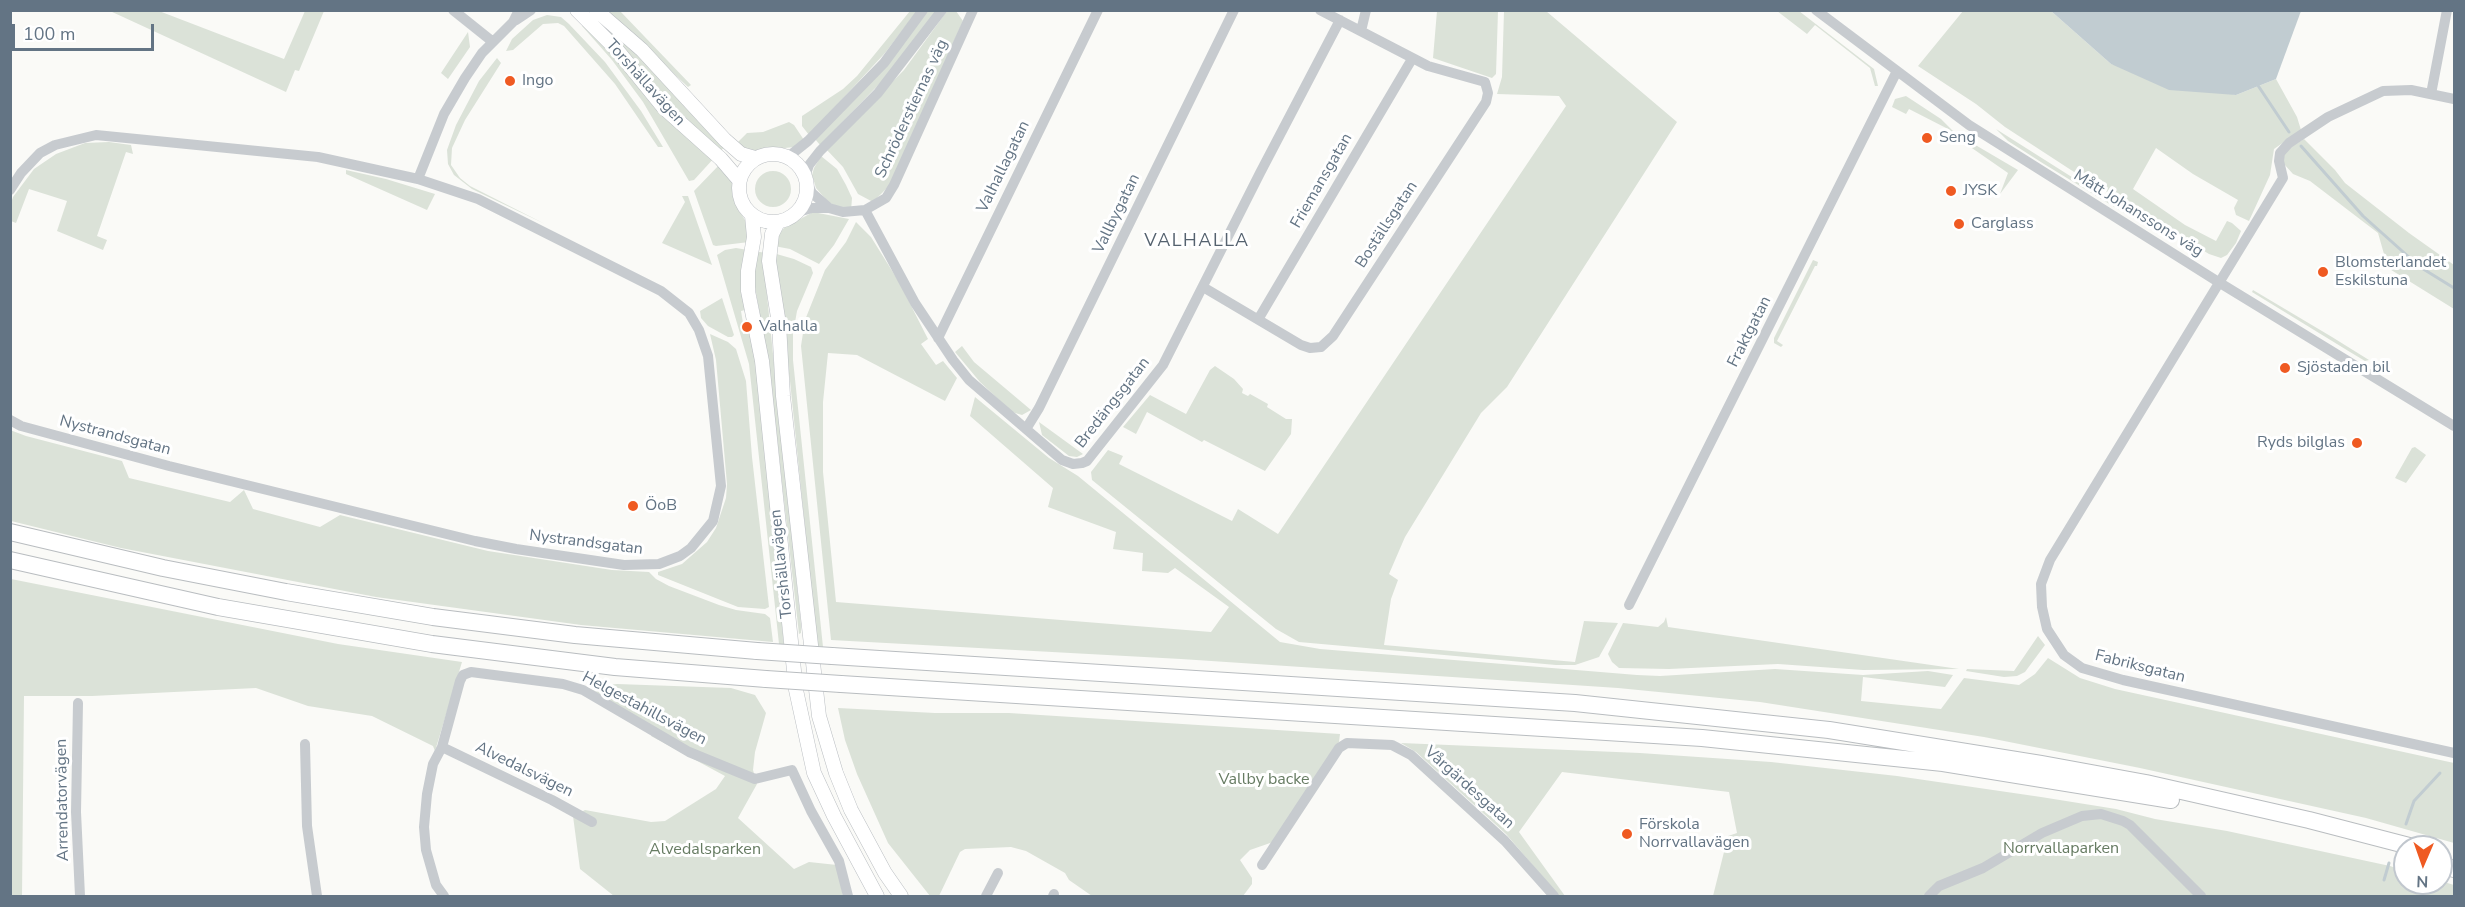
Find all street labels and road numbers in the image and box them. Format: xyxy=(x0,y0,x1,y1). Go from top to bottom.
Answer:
street label: Torshällavägen xyxy=(601,36,689,130)
street label: Schröderstiernas väg xyxy=(871,37,953,181)
street label: Valhallagatan xyxy=(973,118,1035,216)
street label: Friemansgatan xyxy=(1287,130,1357,232)
street label: Mått Johanssons väg xyxy=(2070,166,2206,262)
street label: Vallbygatan xyxy=(1089,171,1145,257)
street label: Boställsgatan xyxy=(1352,178,1422,272)
street label: Fraktgatan xyxy=(1724,293,1776,371)
street label: Bredängsgatan xyxy=(1072,354,1154,452)
street label: Nystrandsgatan xyxy=(57,412,173,460)
street label: Torshällavägen xyxy=(767,508,797,620)
street label: Nystrandsgatan xyxy=(528,527,644,559)
street label: Fabriksgatan xyxy=(2093,647,2187,687)
street label: Helgestahillsvägen xyxy=(578,668,710,750)
street label: Alvedalsvägen xyxy=(472,738,576,802)
street label: Arrendatorvägen xyxy=(52,739,74,861)
street label: Vårgärdesgatan xyxy=(1420,743,1518,833)

